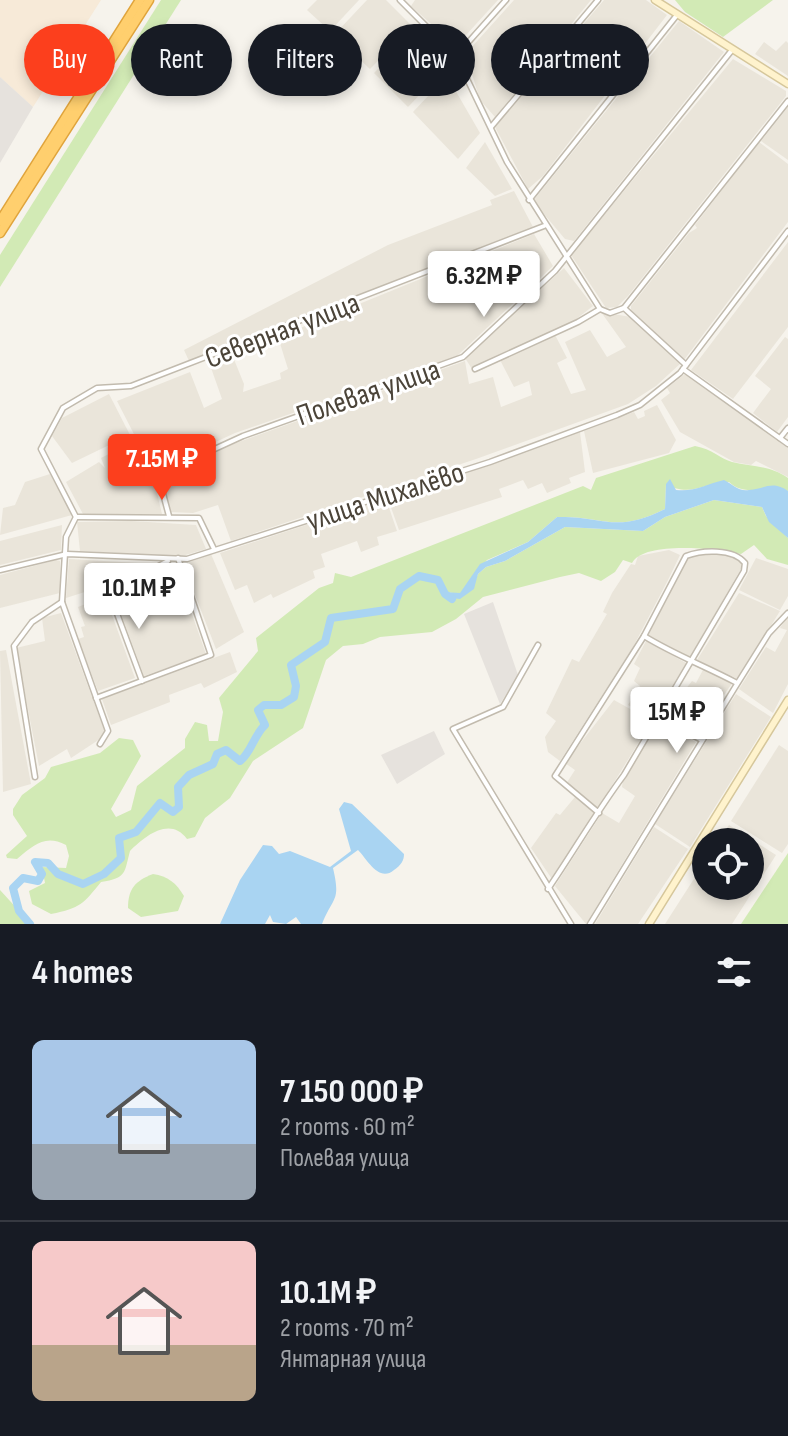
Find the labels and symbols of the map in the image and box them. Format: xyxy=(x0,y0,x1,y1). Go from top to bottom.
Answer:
pin: 6.32M ₽ xyxy=(410,251,558,319)
street label: Северная улица xyxy=(200,285,365,377)
street label: Полевая улица xyxy=(292,352,445,434)
pin: 7.15M ₽ xyxy=(88,434,236,502)
street label: улица Михалёво xyxy=(302,455,469,539)
pin: 10.1M ₽ xyxy=(65,563,213,631)
pin: 15M ₽ xyxy=(621,687,733,755)

